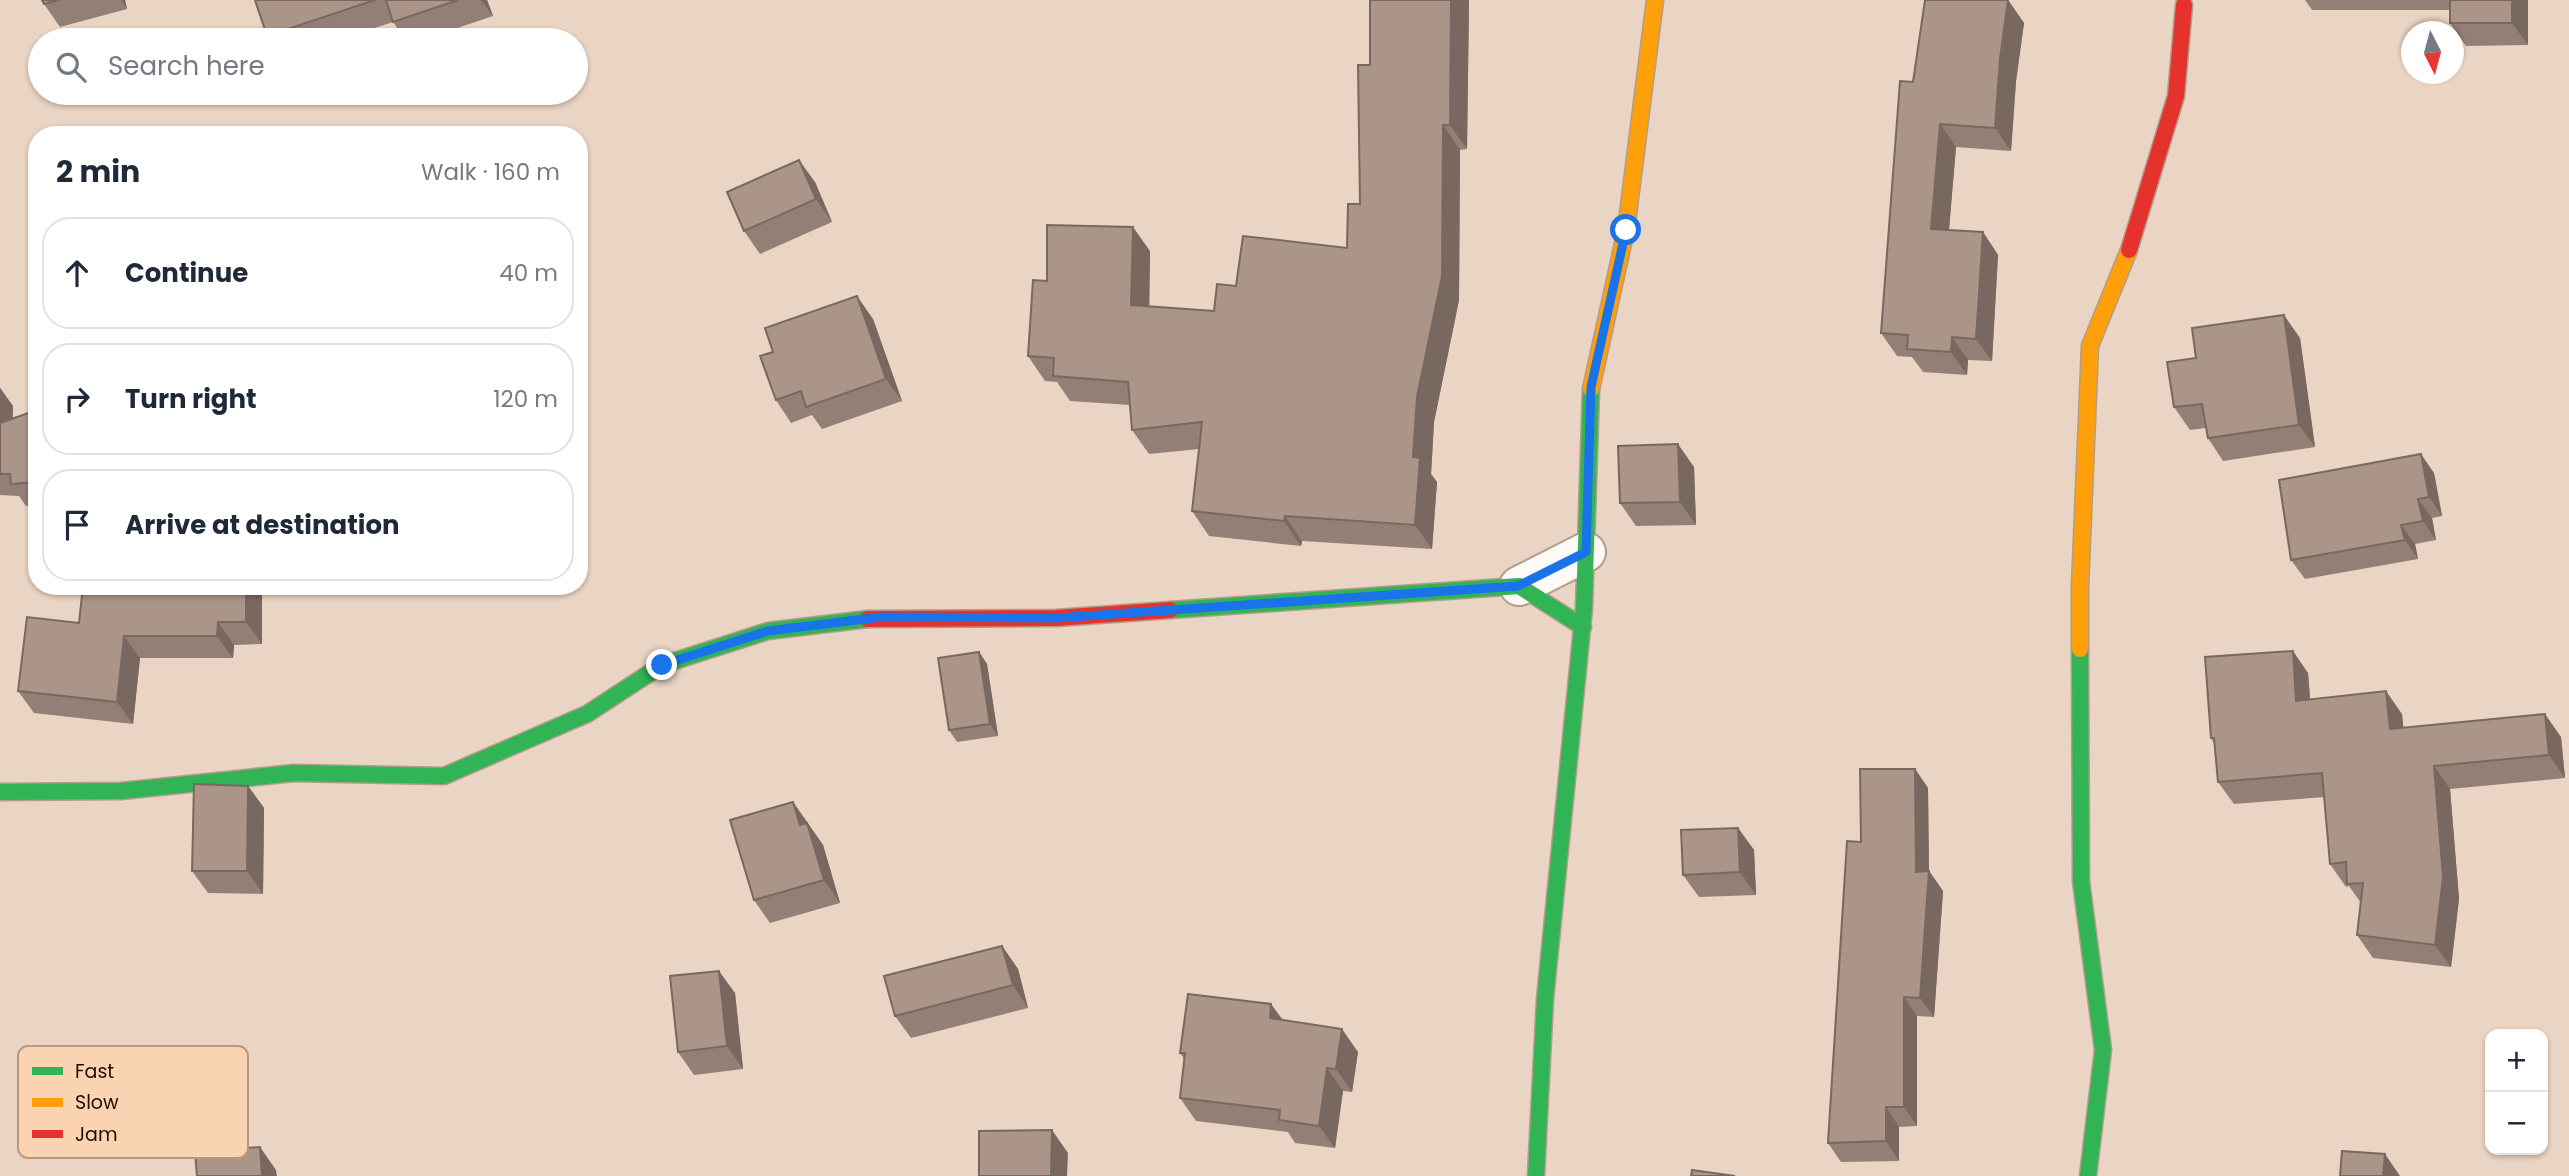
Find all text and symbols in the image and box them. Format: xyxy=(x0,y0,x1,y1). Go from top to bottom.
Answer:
north arrow xyxy=(2401,21,2464,84)
search box xyxy=(28,28,588,105)
icon: search xyxy=(52,48,90,86)
text: Search here xyxy=(108,48,265,84)
text: 2 min xyxy=(56,150,140,193)
text: Walk · 160 m xyxy=(421,156,560,188)
route start xyxy=(1610,214,1641,245)
icon: ahead xyxy=(58,254,96,292)
text: Continue xyxy=(125,255,248,291)
text: 40 m xyxy=(499,257,558,289)
icon: right xyxy=(58,380,96,418)
text: Turn right xyxy=(125,381,257,417)
text: 120 m xyxy=(493,383,558,415)
icon: arrive xyxy=(58,506,96,544)
text: Arrive at destination xyxy=(125,507,400,543)
route end xyxy=(646,649,677,680)
map controls xyxy=(2485,1029,2548,1155)
button: + xyxy=(2485,1029,2548,1092)
legend xyxy=(18,1046,248,1158)
text: Fast xyxy=(75,1058,114,1085)
text: Slow xyxy=(75,1089,119,1116)
button: − xyxy=(2485,1092,2548,1155)
text: Jam xyxy=(75,1121,117,1148)

